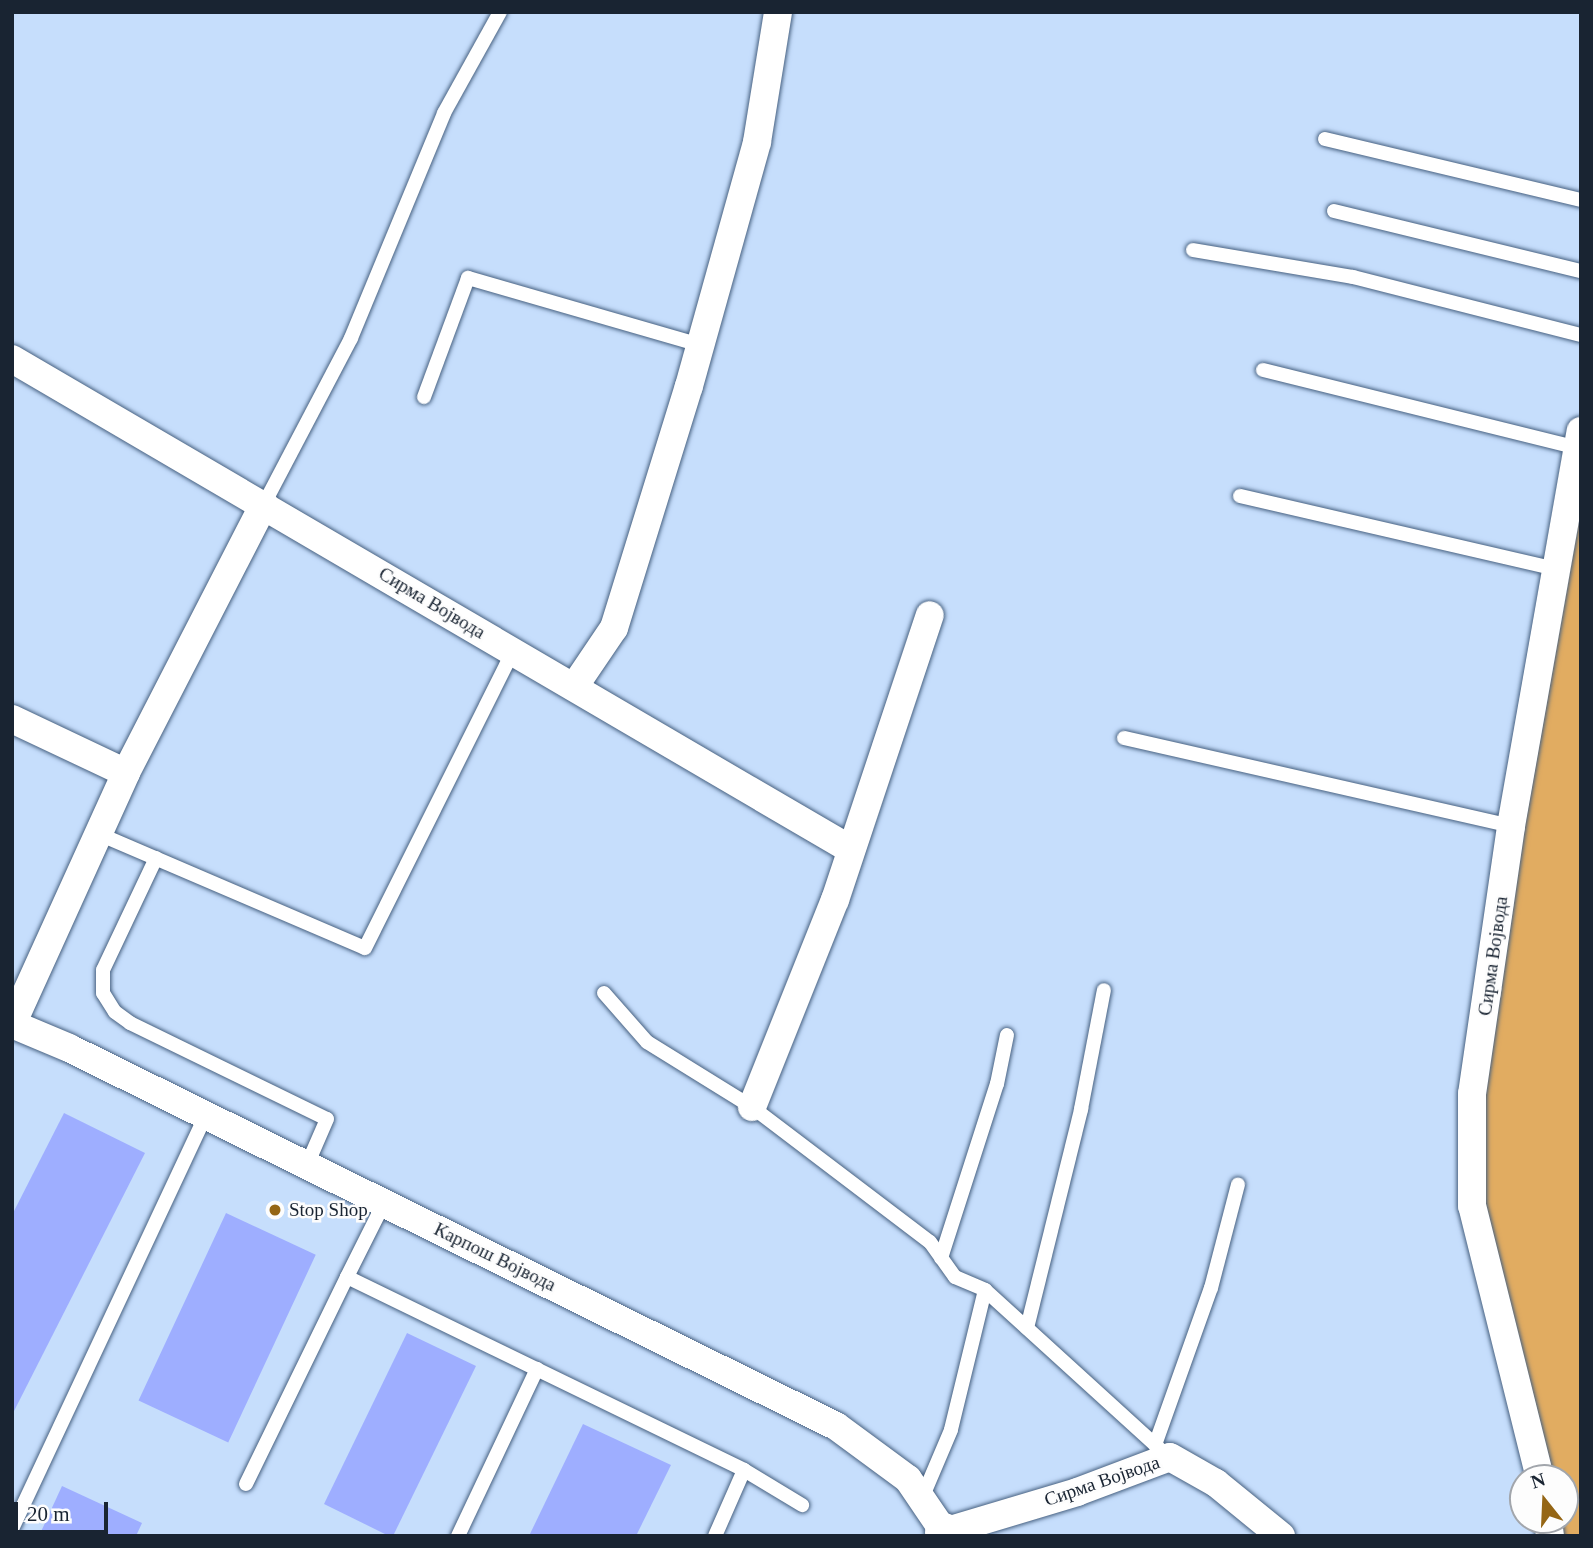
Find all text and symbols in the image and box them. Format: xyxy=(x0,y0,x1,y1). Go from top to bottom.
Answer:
street label: Сирма Војвода xyxy=(374,562,490,644)
street label: Сирма Војвода xyxy=(1473,895,1513,1017)
place label: Stop Shop xyxy=(289,1199,368,1221)
marker: Stop Shop xyxy=(267,1202,283,1218)
street label: Карпош Војвода xyxy=(430,1218,560,1296)
street label: Сирма Војвода xyxy=(1041,1451,1163,1511)
north arrow xyxy=(1509,1464,1579,1534)
text: N xyxy=(1528,1468,1548,1493)
scale bar xyxy=(18,1488,112,1532)
text: 20 m xyxy=(27,1502,70,1526)

